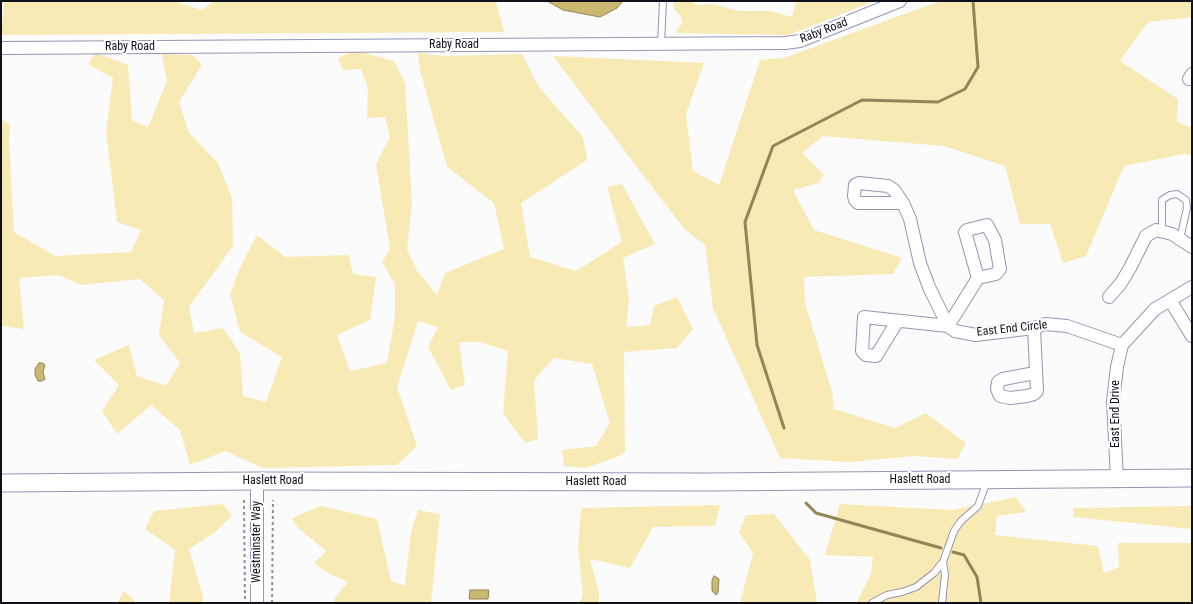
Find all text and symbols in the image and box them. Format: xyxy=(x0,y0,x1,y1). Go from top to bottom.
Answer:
street label: Raby Road xyxy=(798,15,850,47)
street label: Raby Road xyxy=(429,38,479,52)
street label: Raby Road xyxy=(105,40,155,54)
street label: East End Circle xyxy=(976,318,1048,340)
street label: East End Drive xyxy=(1109,380,1123,448)
street label: Haslett Road xyxy=(890,473,950,487)
street label: Haslett Road xyxy=(243,474,303,488)
street label: Haslett Road xyxy=(566,475,626,489)
street label: Westminster Way xyxy=(250,501,264,583)

